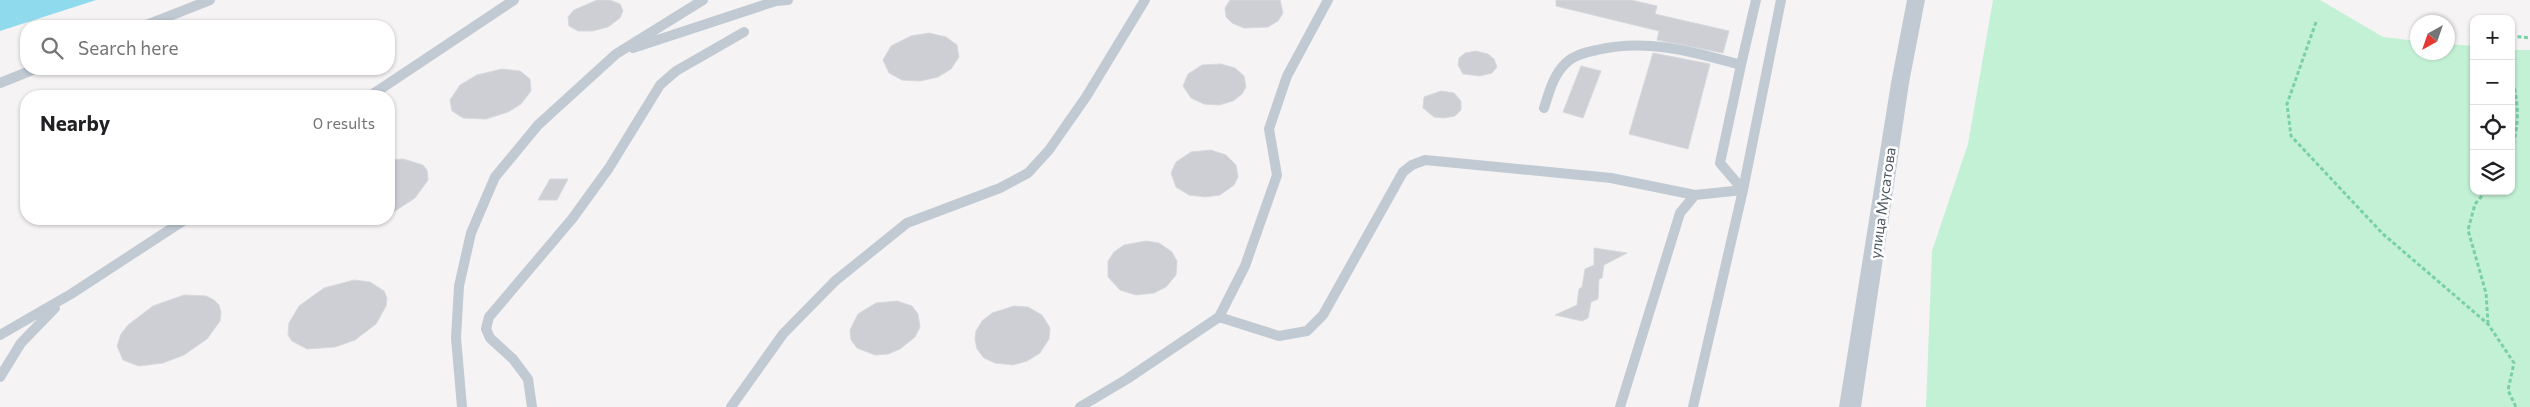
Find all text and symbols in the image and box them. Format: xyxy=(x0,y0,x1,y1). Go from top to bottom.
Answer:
north arrow xyxy=(2410,15,2455,60)
map controls xyxy=(2470,15,2515,195)
button: + xyxy=(2470,15,2515,60)
search box xyxy=(20,20,395,75)
icon: search xyxy=(38,34,66,62)
text: Search here xyxy=(78,36,178,59)
button: − xyxy=(2470,60,2515,105)
button: locate xyxy=(2470,105,2515,150)
text: Nearby xyxy=(40,110,110,135)
text: 0 results xyxy=(313,113,375,132)
street label: улица Мусатова xyxy=(1865,146,1899,260)
button: layers xyxy=(2470,150,2515,195)

